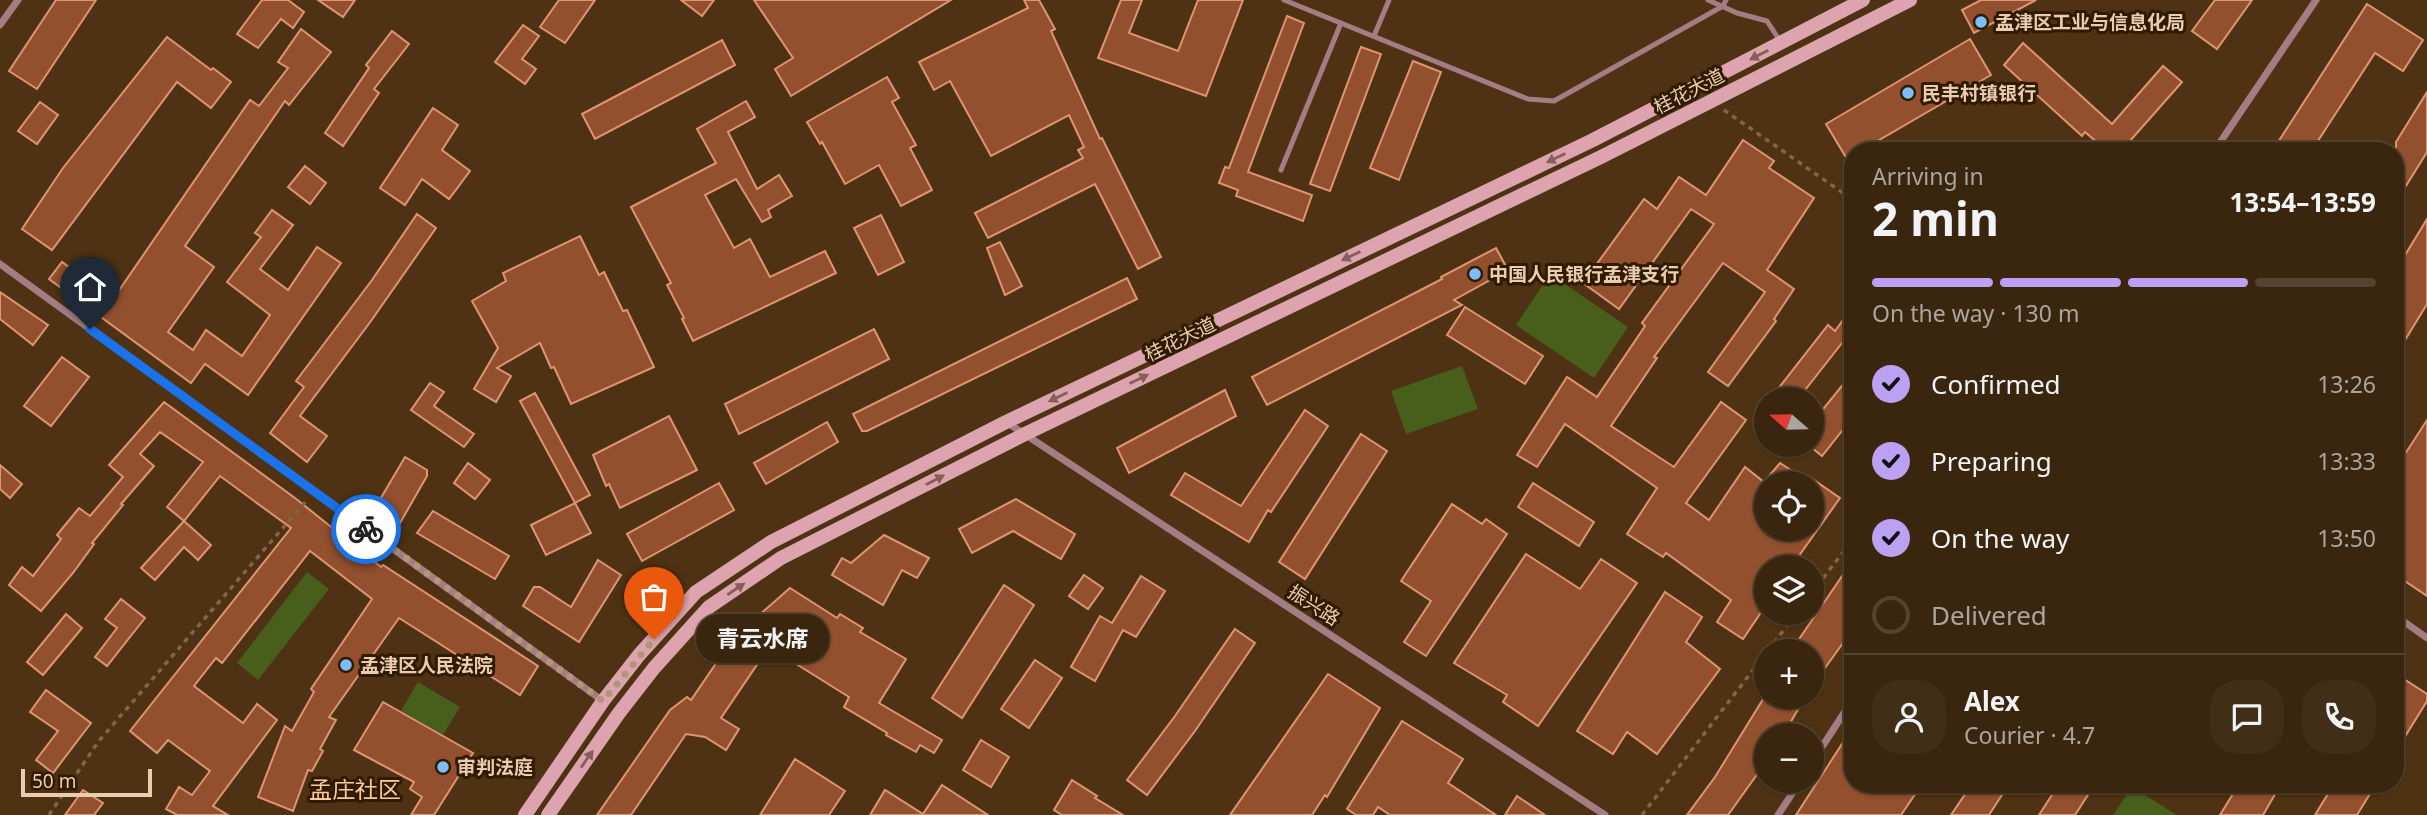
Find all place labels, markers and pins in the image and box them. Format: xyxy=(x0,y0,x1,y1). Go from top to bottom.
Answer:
place label: 孟津区工业与信息化局 xyxy=(1995,9,2185,35)
marker: 孟津区工业与信息化局 xyxy=(1973,14,1989,30)
place label: 民丰村镇银行 xyxy=(1922,80,2036,106)
marker: 民丰村镇银行 xyxy=(1900,85,1916,101)
pin xyxy=(60,257,120,329)
place label: 中国人民银行孟津支行 xyxy=(1489,261,1679,287)
marker: 中国人民银行孟津支行 xyxy=(1467,266,1483,282)
pin xyxy=(624,567,684,639)
callout: 青云水席 xyxy=(696,614,829,664)
place label: 孟津区人民法院 xyxy=(360,652,493,678)
marker: 孟津区人民法院 xyxy=(338,657,354,673)
place label: 审判法庭 xyxy=(457,754,533,780)
marker: 审判法庭 xyxy=(435,759,451,775)

